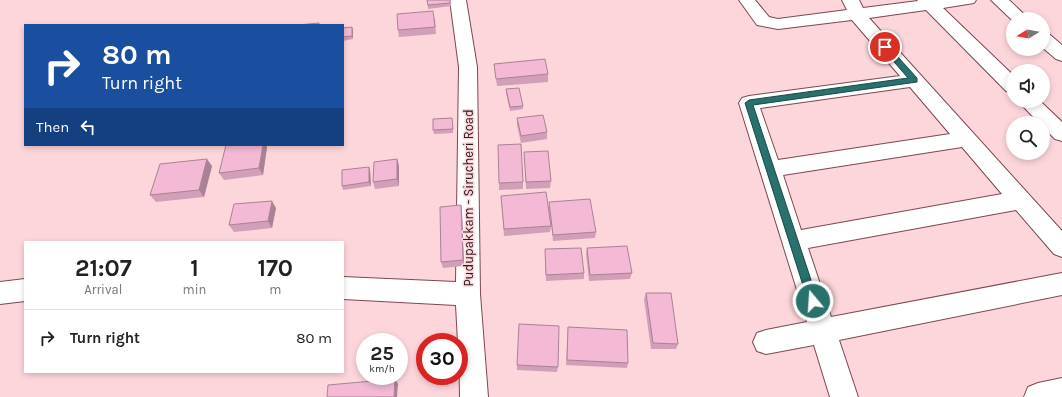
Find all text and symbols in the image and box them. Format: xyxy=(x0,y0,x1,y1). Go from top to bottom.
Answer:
north arrow xyxy=(1006,12,1050,56)
map controls xyxy=(1006,12,1050,160)
pin xyxy=(868,30,902,64)
icon: arrive xyxy=(874,36,896,58)
text: 80 m xyxy=(102,38,171,71)
icon: right xyxy=(36,40,88,92)
button: sound xyxy=(1006,64,1050,108)
text: Turn right xyxy=(102,72,182,94)
street label: Pudupakkam - Sirucheri Road xyxy=(461,109,476,287)
icon: left xyxy=(77,116,99,138)
button: search xyxy=(1006,116,1050,160)
text: Then xyxy=(36,118,69,136)
text: 21:07 xyxy=(75,254,132,282)
text: 1 xyxy=(190,254,199,282)
text: 170 xyxy=(257,254,293,282)
position arrow xyxy=(792,280,834,322)
text: Arrival xyxy=(84,282,122,297)
text: min xyxy=(183,282,206,297)
text: m xyxy=(269,282,281,297)
icon: right xyxy=(36,327,58,349)
text: Turn right xyxy=(70,329,140,347)
text: 80 m xyxy=(296,329,332,347)
speed limit sign: 30 xyxy=(416,333,468,385)
text: 25 xyxy=(370,342,394,365)
text: km/h xyxy=(369,363,395,375)

